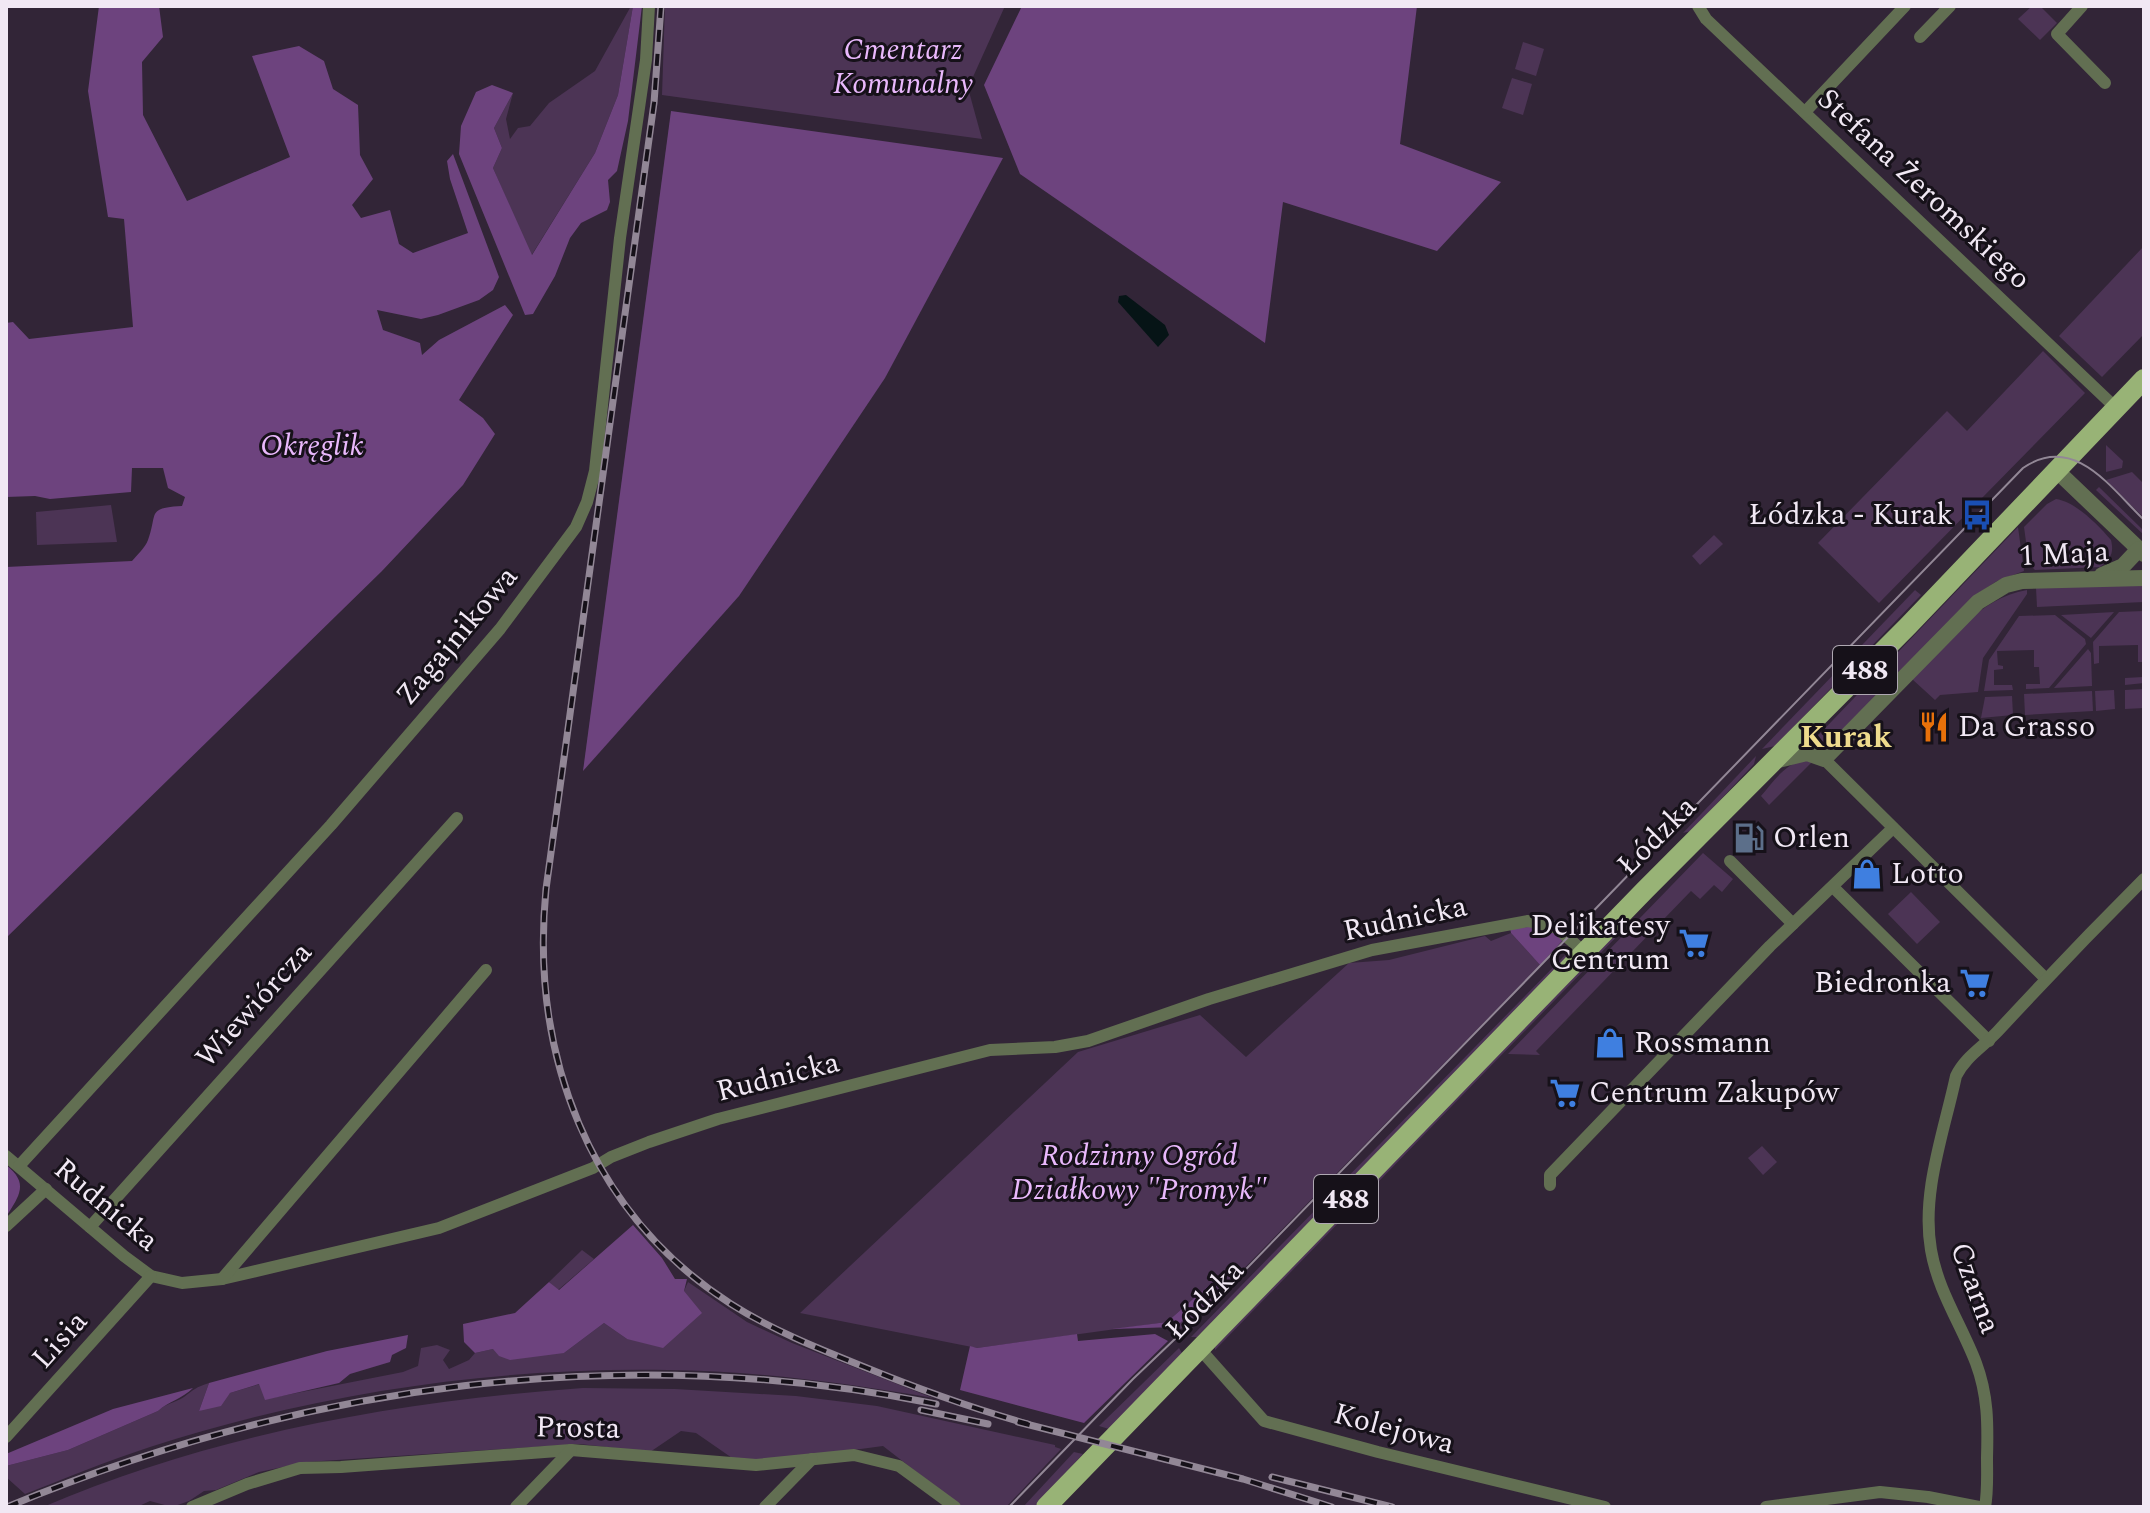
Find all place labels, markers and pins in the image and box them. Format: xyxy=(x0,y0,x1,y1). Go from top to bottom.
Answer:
place label: Łódzka - Kurak xyxy=(1749,492,1953,538)
bus stop icon: Łódzka - Kurak xyxy=(1960,498,1994,532)
place label: Da Grasso xyxy=(1958,704,2095,750)
restaurant icon: Da Grasso xyxy=(1917,710,1951,744)
place label: Orlen xyxy=(1773,815,1850,861)
fuel station icon: Orlen xyxy=(1732,821,1766,855)
place label: Lotto xyxy=(1891,851,1964,897)
shop icon: Lotto xyxy=(1850,857,1884,891)
place label: Delikatesy Centrum xyxy=(1531,903,1672,983)
supermarket icon: Delikatesy Centrum xyxy=(1677,926,1711,960)
place label: Biedronka xyxy=(1814,960,1951,1006)
supermarket icon: Biedronka xyxy=(1958,966,1992,1000)
place label: Rossmann xyxy=(1634,1020,1771,1066)
shop icon: Rossmann xyxy=(1593,1026,1627,1060)
place label: Centrum Zakupów xyxy=(1589,1070,1840,1116)
supermarket icon: Centrum Zakupów xyxy=(1548,1076,1582,1110)

